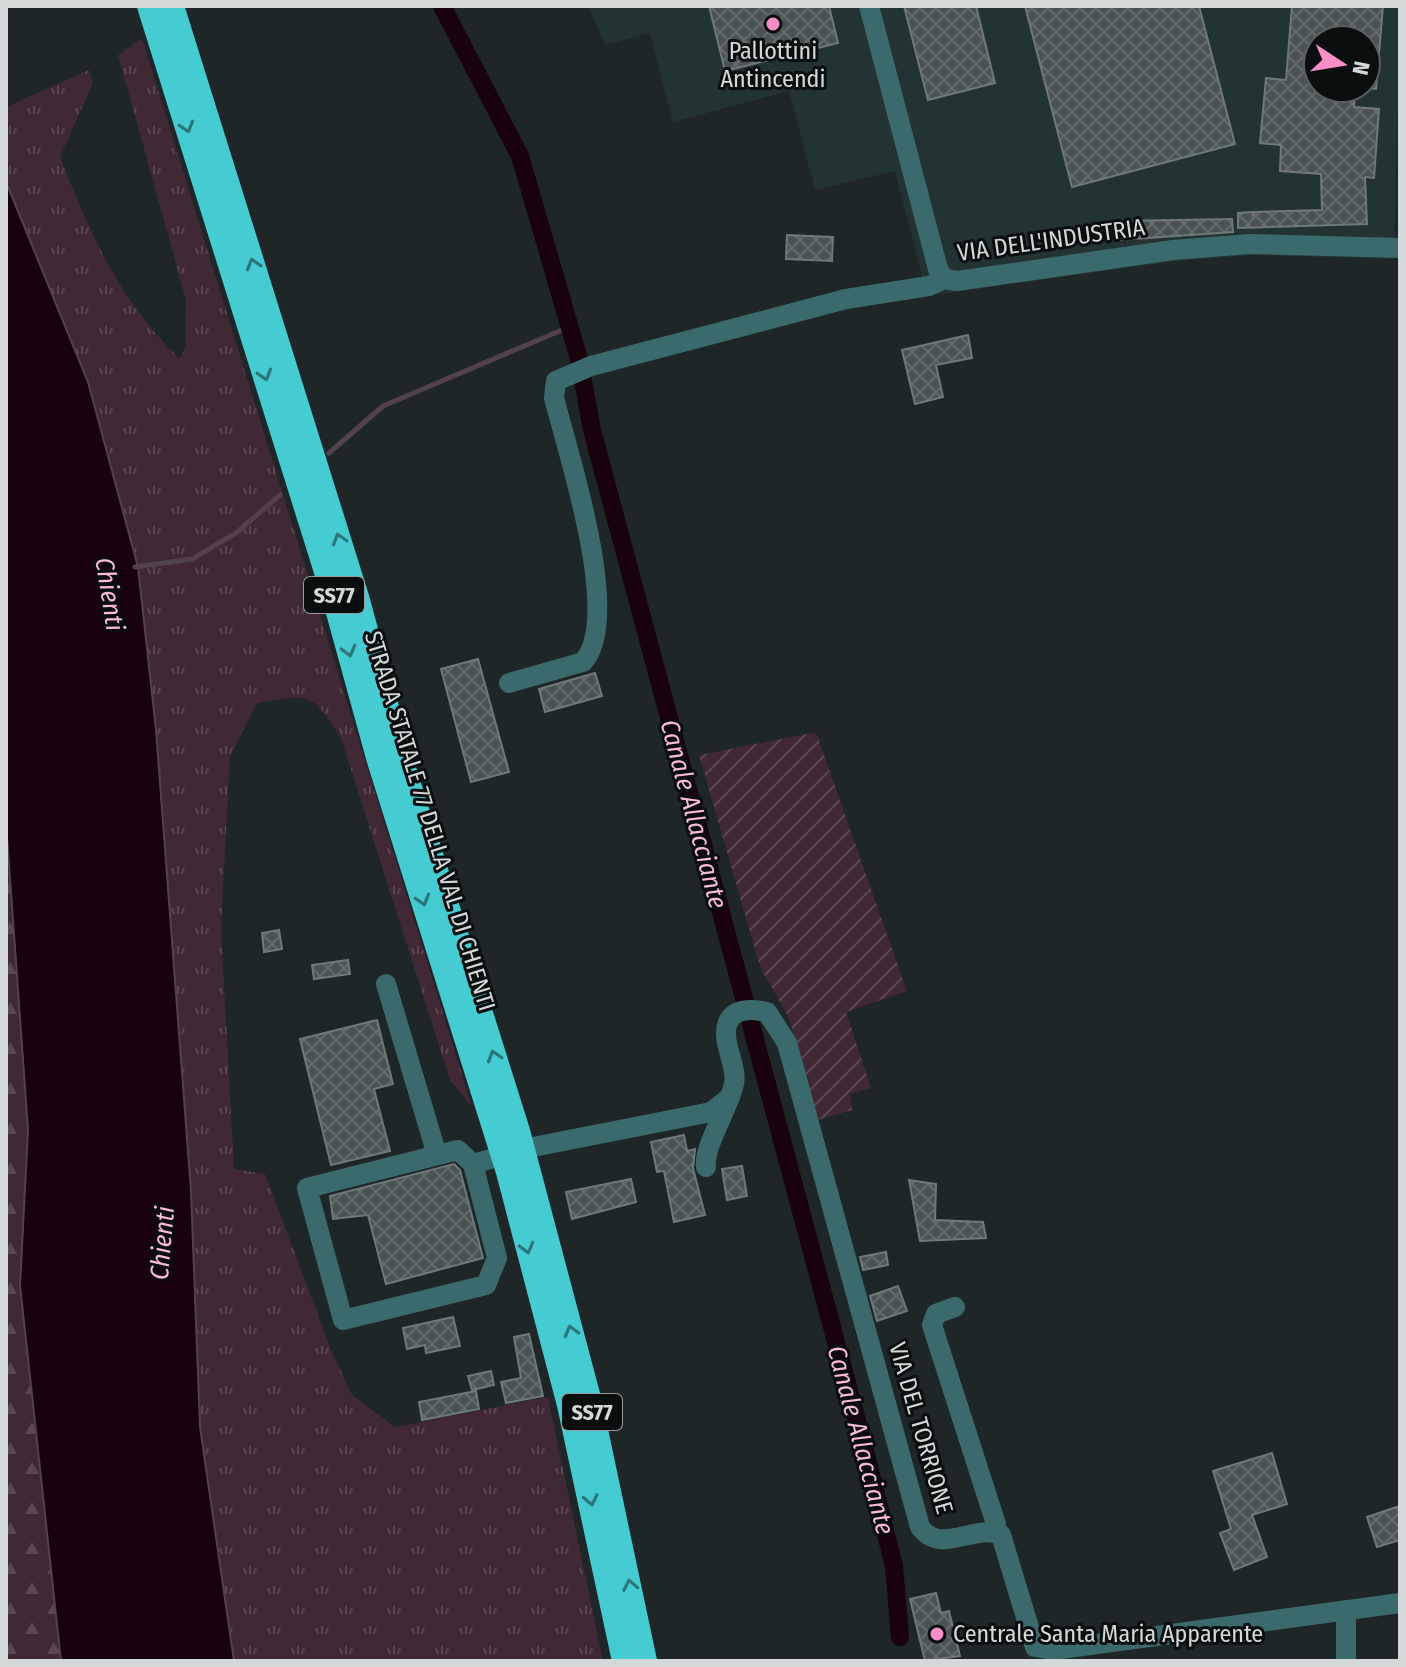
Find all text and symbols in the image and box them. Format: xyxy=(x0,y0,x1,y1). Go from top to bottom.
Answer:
marker: Pallottini Antincendi xyxy=(764,15,782,33)
north arrow xyxy=(1302,24,1382,104)
place label: Pallottini Antincendi xyxy=(720,37,826,93)
text: N xyxy=(1346,59,1376,77)
one-way arrow xyxy=(178,120,194,134)
street label: VIA DELL'INDUSTRIA xyxy=(956,213,1147,267)
one-way arrow xyxy=(246,258,262,272)
one-way arrow xyxy=(255,368,271,382)
one-way arrow xyxy=(332,533,348,546)
water label: Chienti xyxy=(88,555,131,633)
road number: SS77 xyxy=(304,577,364,613)
street label: STRADA STATALE 77 DELLA VAL DI CHIENTI xyxy=(359,628,501,1014)
one-way arrow xyxy=(340,643,356,657)
water label: Canale Allacciante xyxy=(653,716,734,912)
one-way arrow xyxy=(413,892,429,906)
one-way arrow xyxy=(488,1050,504,1064)
water label: Chienti xyxy=(144,1204,181,1281)
one-way arrow xyxy=(518,1241,535,1255)
one-way arrow xyxy=(564,1325,581,1339)
street label: VIA DEL TORRIONE xyxy=(883,1339,959,1517)
water label: Canale Allacciante xyxy=(820,1342,901,1538)
road number: SS77 xyxy=(562,1394,622,1430)
one-way arrow xyxy=(582,1493,599,1507)
one-way arrow xyxy=(622,1578,639,1591)
place label: Centrale Santa Maria Apparente xyxy=(953,1620,1263,1648)
marker: Centrale Santa Maria Apparente xyxy=(928,1625,946,1643)

